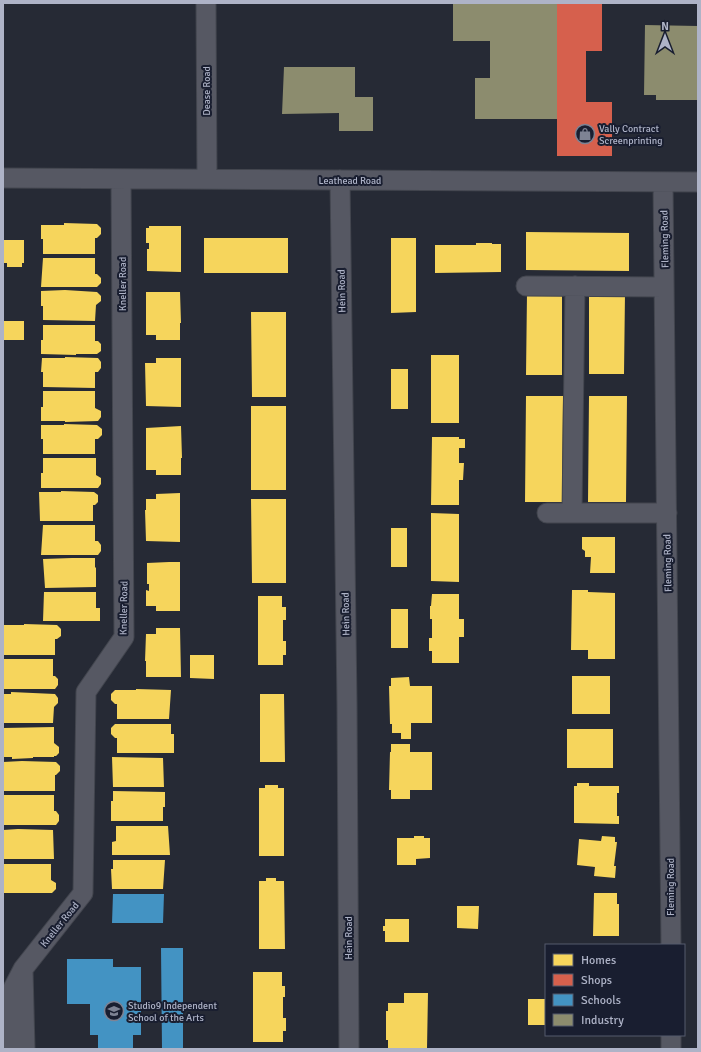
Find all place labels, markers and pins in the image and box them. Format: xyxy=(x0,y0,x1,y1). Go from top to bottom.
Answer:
shop icon: Vally Contract Screenprinting xyxy=(574,123,596,145)
place label: Vally Contract Screenprinting xyxy=(599,123,663,147)
school or university icon: Studio9 Independent School of the Arts xyxy=(103,1000,125,1022)
place label: Studio9 Independent School of the Arts xyxy=(128,1000,218,1024)

